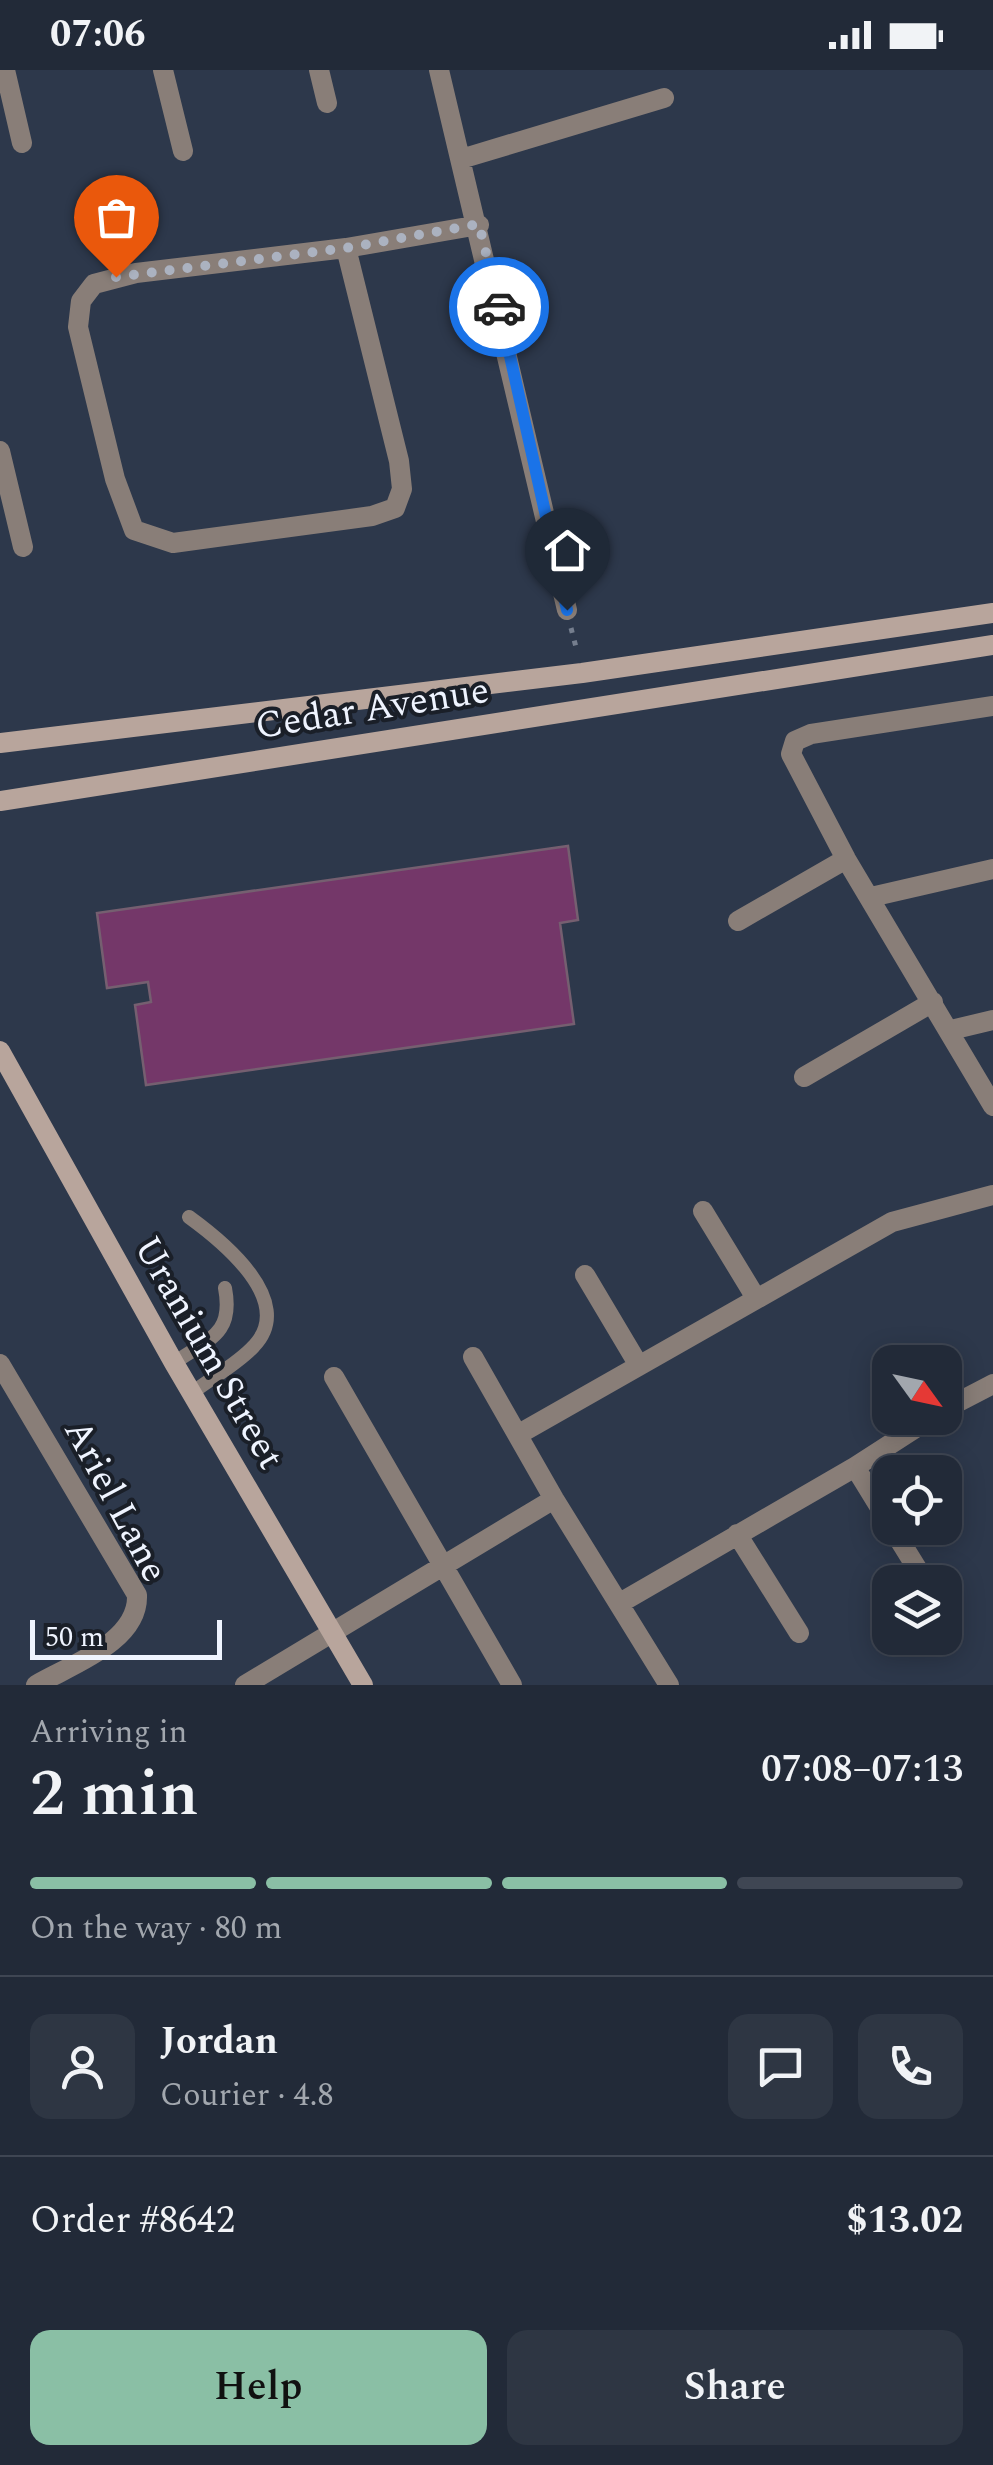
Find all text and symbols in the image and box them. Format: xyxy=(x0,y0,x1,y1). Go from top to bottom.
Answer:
text: 07:06 xyxy=(50,6,145,64)
pin xyxy=(74,175,159,278)
icon: bag xyxy=(89,190,144,245)
courier xyxy=(449,257,549,357)
icon: car xyxy=(472,280,527,335)
pin xyxy=(525,508,610,611)
icon: home xyxy=(540,523,595,578)
street label: Cedar Avenue xyxy=(251,662,493,756)
street label: Uranium Street xyxy=(118,1225,299,1481)
north arrow xyxy=(872,1345,962,1435)
map controls xyxy=(872,1345,962,1655)
street label: Ariel Lane xyxy=(48,1409,183,1593)
button: locate xyxy=(872,1455,962,1545)
button: layers xyxy=(872,1565,962,1655)
scale bar xyxy=(30,1615,222,1660)
text: 50 m xyxy=(45,1616,104,1659)
text: Arriving in xyxy=(30,1708,187,1757)
text: 07:08–07:13 xyxy=(761,1741,963,1799)
text: 2 min xyxy=(30,1745,199,1844)
text: On the way · 80 m xyxy=(30,1904,282,1953)
text: Jordan xyxy=(160,2013,278,2071)
button: person xyxy=(30,2014,135,2119)
button: chat xyxy=(728,2014,833,2119)
button: phone xyxy=(858,2014,963,2119)
text: Courier · 4.8 xyxy=(160,2071,333,2120)
text: Order #8642 xyxy=(30,2192,235,2250)
text: $13.02 xyxy=(846,2192,963,2250)
button: Help xyxy=(30,2330,487,2445)
button: Share xyxy=(507,2330,963,2445)

